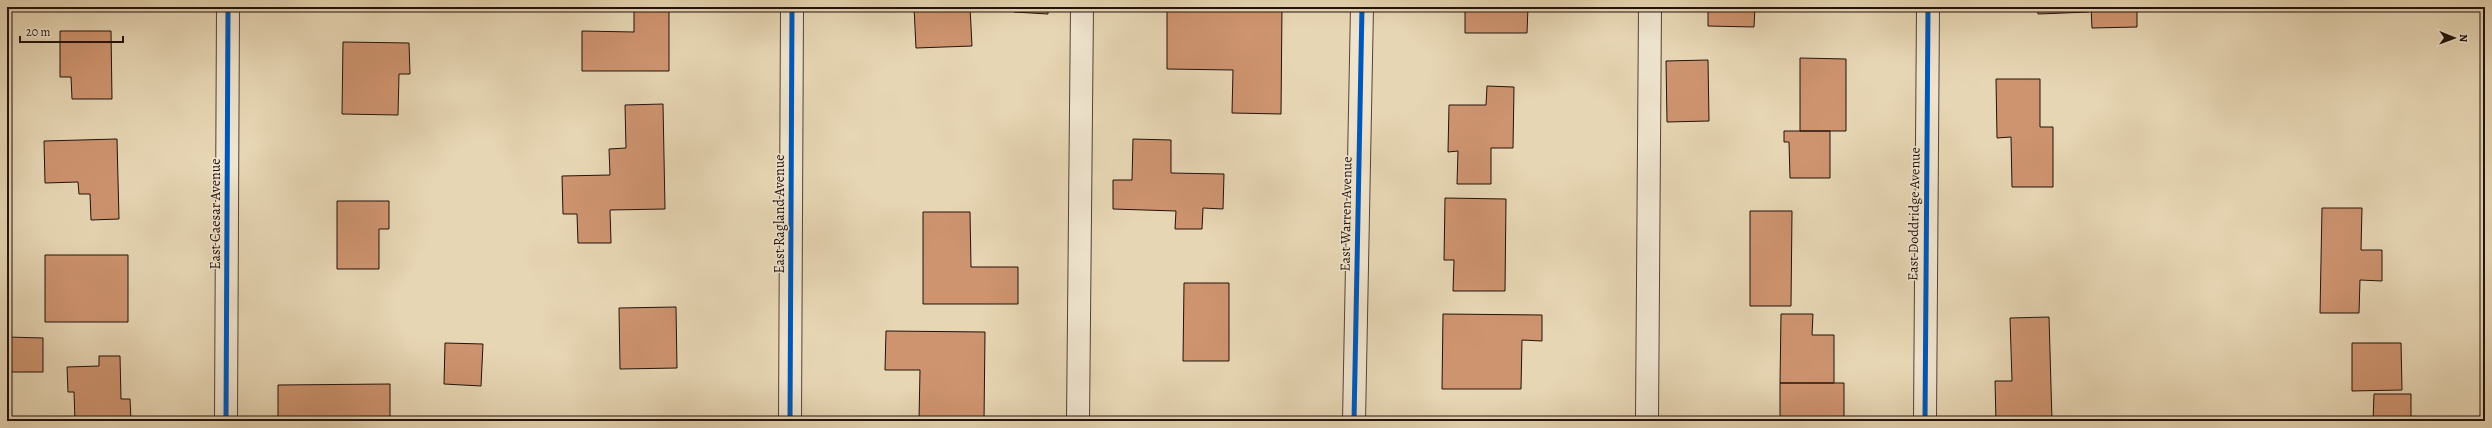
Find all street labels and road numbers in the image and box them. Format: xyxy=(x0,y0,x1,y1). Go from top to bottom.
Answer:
street label: East Doddridge Avenue xyxy=(1903,147,1925,281)
street label: East Ragland Avenue xyxy=(770,155,789,273)
street label: East Warren Avenue xyxy=(1335,156,1357,272)
street label: East Caesar Avenue xyxy=(206,158,225,270)

